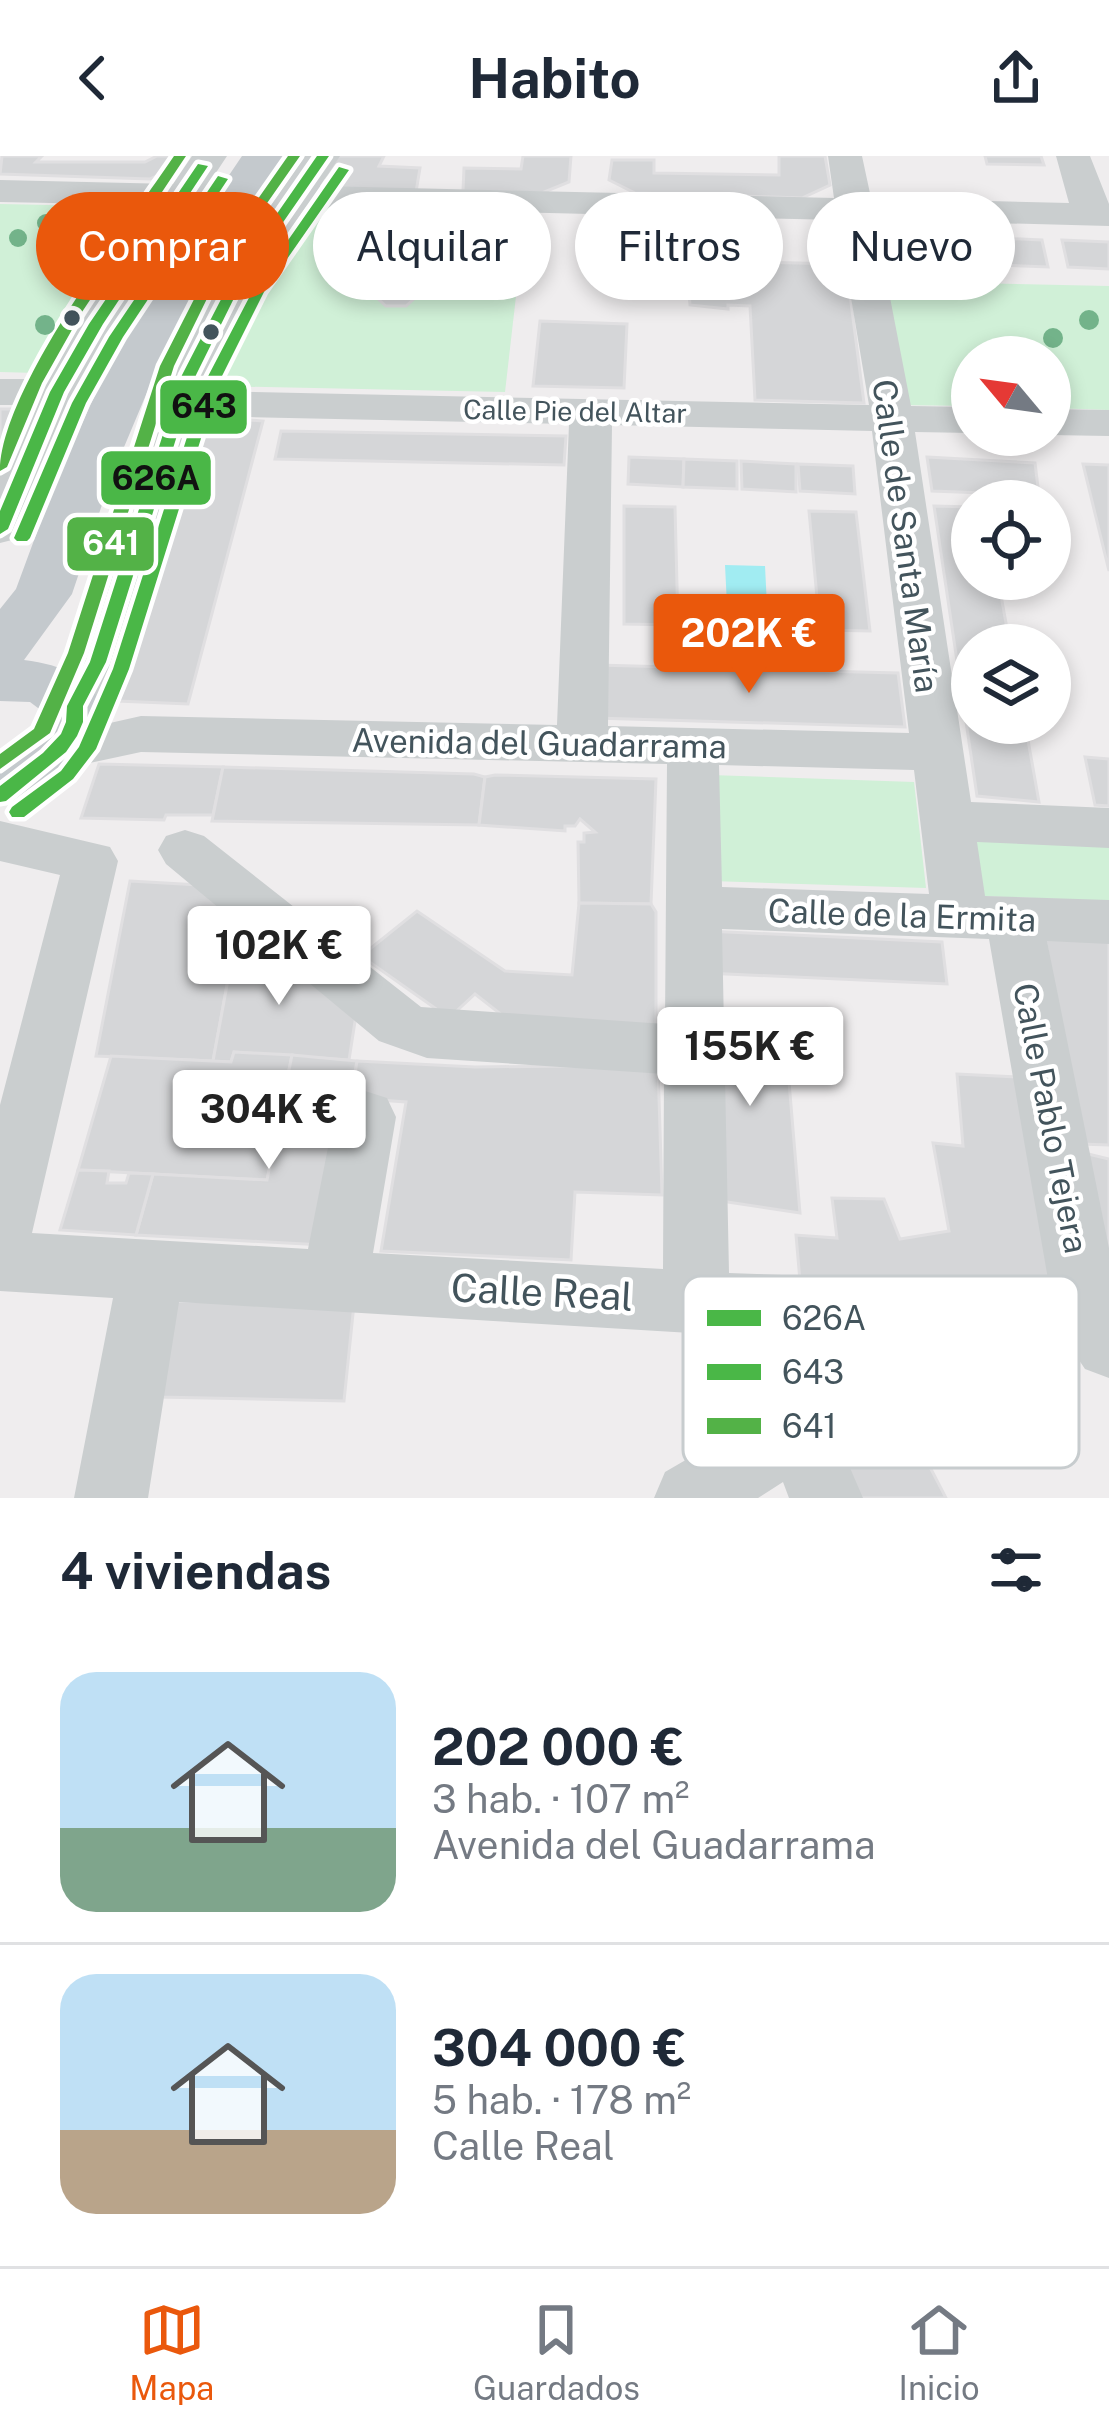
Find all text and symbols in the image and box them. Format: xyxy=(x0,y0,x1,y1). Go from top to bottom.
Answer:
icon: back xyxy=(60,45,126,111)
icon: share xyxy=(983,45,1049,111)
text: Habito xyxy=(468,47,641,110)
chip: Comprar xyxy=(36,192,289,300)
chip: Alquilar xyxy=(313,192,551,300)
chip: Filtros xyxy=(575,192,783,300)
chip: Nuevo xyxy=(807,192,1015,300)
unlabelled marker xyxy=(61,307,83,329)
unlabelled marker xyxy=(200,321,222,343)
north arrow xyxy=(951,336,1071,456)
map controls xyxy=(951,336,1071,744)
street label: Calle de Santa María xyxy=(865,377,947,695)
line badge: 643 xyxy=(158,378,249,436)
text: 643 xyxy=(171,387,237,425)
street label: Calle Pie del Altar xyxy=(463,393,687,429)
line badge: 626A xyxy=(99,449,213,507)
text: 626A xyxy=(112,459,200,497)
button: locate xyxy=(951,480,1071,600)
line badge: 641 xyxy=(65,515,156,573)
text: 641 xyxy=(82,524,140,562)
pin: 202K € xyxy=(651,594,847,696)
text: 202K € xyxy=(681,610,817,656)
button: layers xyxy=(951,624,1071,744)
street label: Avenida del Guadarrama xyxy=(351,721,727,765)
street label: Calle de la Ermita xyxy=(767,891,1037,939)
pin: 102K € xyxy=(181,906,377,1008)
text: 102K € xyxy=(215,922,343,968)
street label: Calle Pablo Tejera xyxy=(1006,980,1096,1256)
pin: 155K € xyxy=(652,1007,848,1109)
text: 155K € xyxy=(684,1023,816,1069)
pin: 304K € xyxy=(171,1070,367,1172)
text: 304K € xyxy=(200,1086,338,1132)
street label: Calle Real xyxy=(450,1264,634,1320)
legend xyxy=(683,1276,1079,1468)
text: 626A xyxy=(782,1299,866,1337)
text: 643 xyxy=(782,1353,844,1391)
text: 641 xyxy=(782,1407,837,1445)
icon: filters xyxy=(983,1537,1049,1603)
text: 4 viviendas xyxy=(60,1541,331,1600)
text: 202 000 € xyxy=(432,1717,684,1776)
icon: home xyxy=(156,1720,300,1864)
text: 3 hab. · 107 m² xyxy=(432,1776,689,1822)
text: Avenida del Guadarrama xyxy=(432,1822,876,1868)
text: 304 000 € xyxy=(432,2018,686,2077)
icon: home xyxy=(156,2022,300,2166)
text: 5 hab. · 178 m² xyxy=(432,2077,691,2123)
text: Calle Real xyxy=(432,2123,615,2169)
tab: Mapa xyxy=(129,2297,214,2407)
tab: Guardados xyxy=(473,2297,640,2407)
tab: Inicio xyxy=(899,2297,980,2407)

